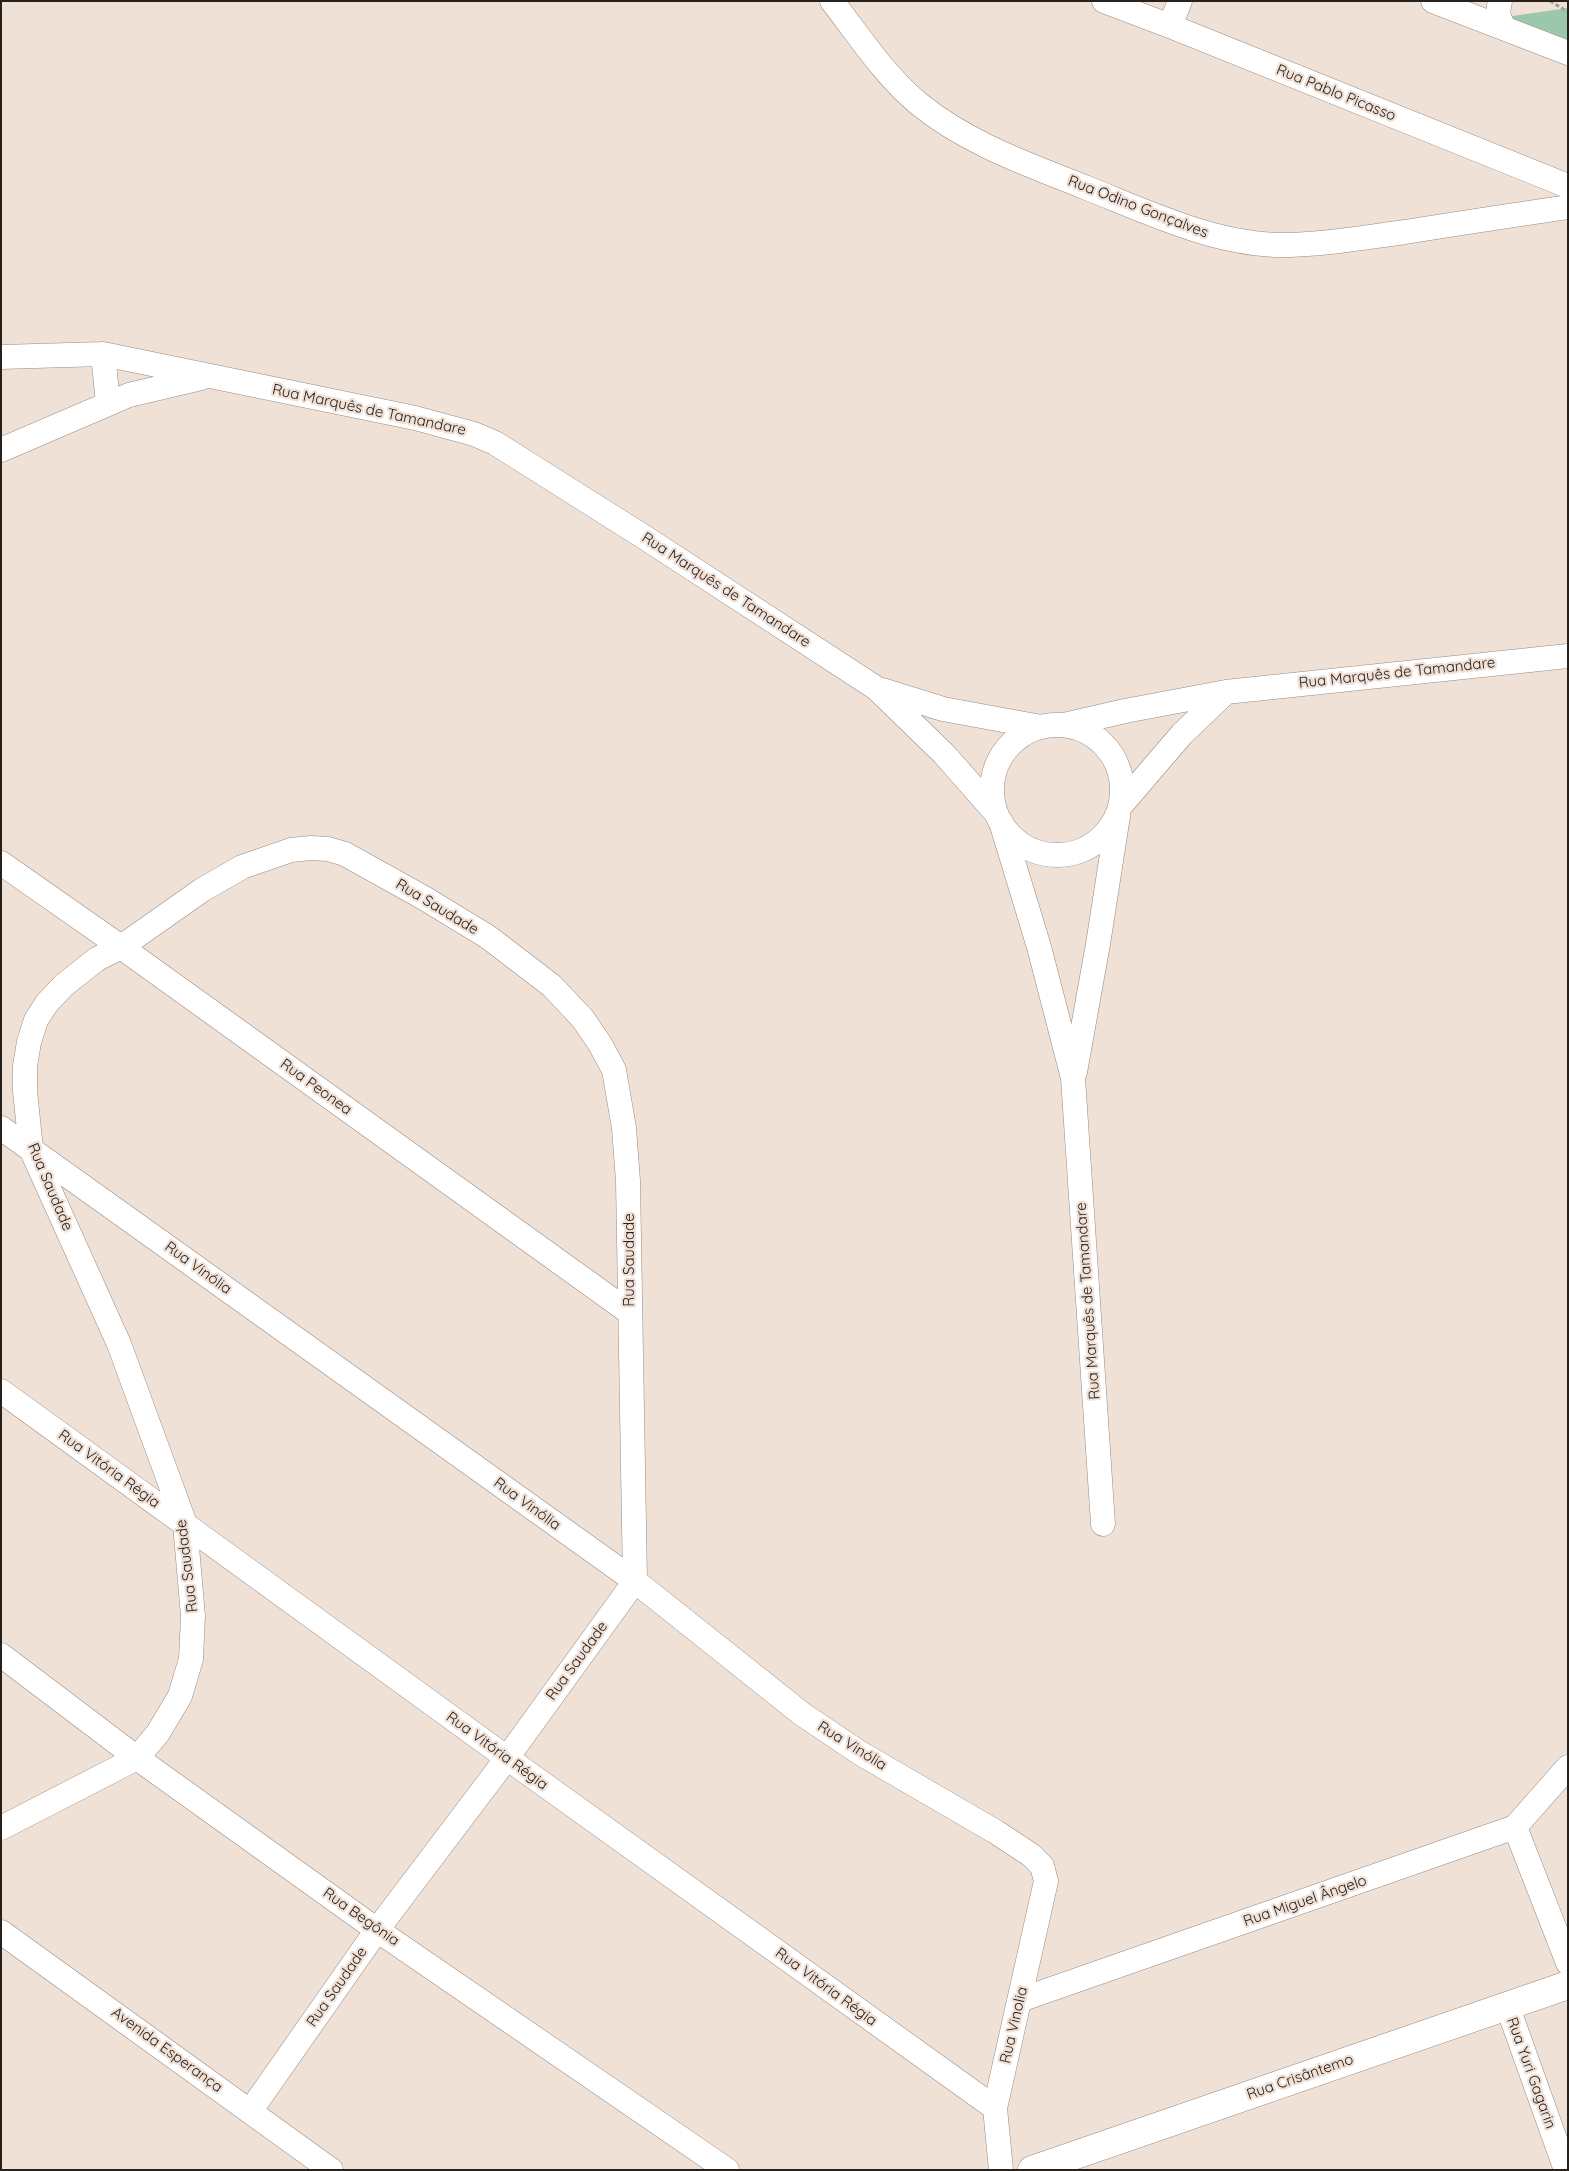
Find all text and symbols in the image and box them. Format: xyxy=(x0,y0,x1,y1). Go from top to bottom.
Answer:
street label: Rua Pablo Picasso xyxy=(1274,61,1398,125)
street label: Rua Odino Gonçalves xyxy=(1065,172,1211,242)
street label: Rua Marquês de Tamandare xyxy=(270,381,468,439)
street label: Rua Marquês de Tamandare xyxy=(638,529,814,651)
street label: Rua Marquês de Tamandare xyxy=(1298,654,1496,692)
street label: Rua Saudade xyxy=(392,875,482,939)
street label: Rua Peonea xyxy=(277,1055,355,1119)
street label: Rua Saudade xyxy=(23,1141,77,1233)
street label: Rua Marquês de Tamandare xyxy=(1072,1202,1104,1400)
street label: Rua Saudade xyxy=(620,1213,638,1307)
street label: Rua Vinólia xyxy=(161,1238,235,1298)
street label: Rua Vitória Régia xyxy=(55,1426,163,1512)
street label: Rua Vinólia xyxy=(490,1474,564,1534)
street label: Rua Saudade xyxy=(172,1519,202,1613)
street label: Rua Saudade xyxy=(542,1618,612,1704)
street label: Rua Vitória Régia xyxy=(443,1708,551,1794)
street label: Rua Vinólia xyxy=(814,1718,890,1774)
street label: Rua Miguel Ângelo xyxy=(1241,1871,1369,1931)
street label: Rua Begônia xyxy=(319,1884,403,1950)
street label: Rua Saudade xyxy=(303,1944,371,2030)
street label: Rua Vitória Régia xyxy=(772,1944,880,2030)
street label: Rua Vinolia xyxy=(996,1985,1032,2065)
street label: Avenida Esperança xyxy=(108,2004,226,2096)
street label: Rua Yuri Gagarin xyxy=(1503,2015,1559,2131)
street label: Rua Crisântemo xyxy=(1244,2050,1356,2104)

